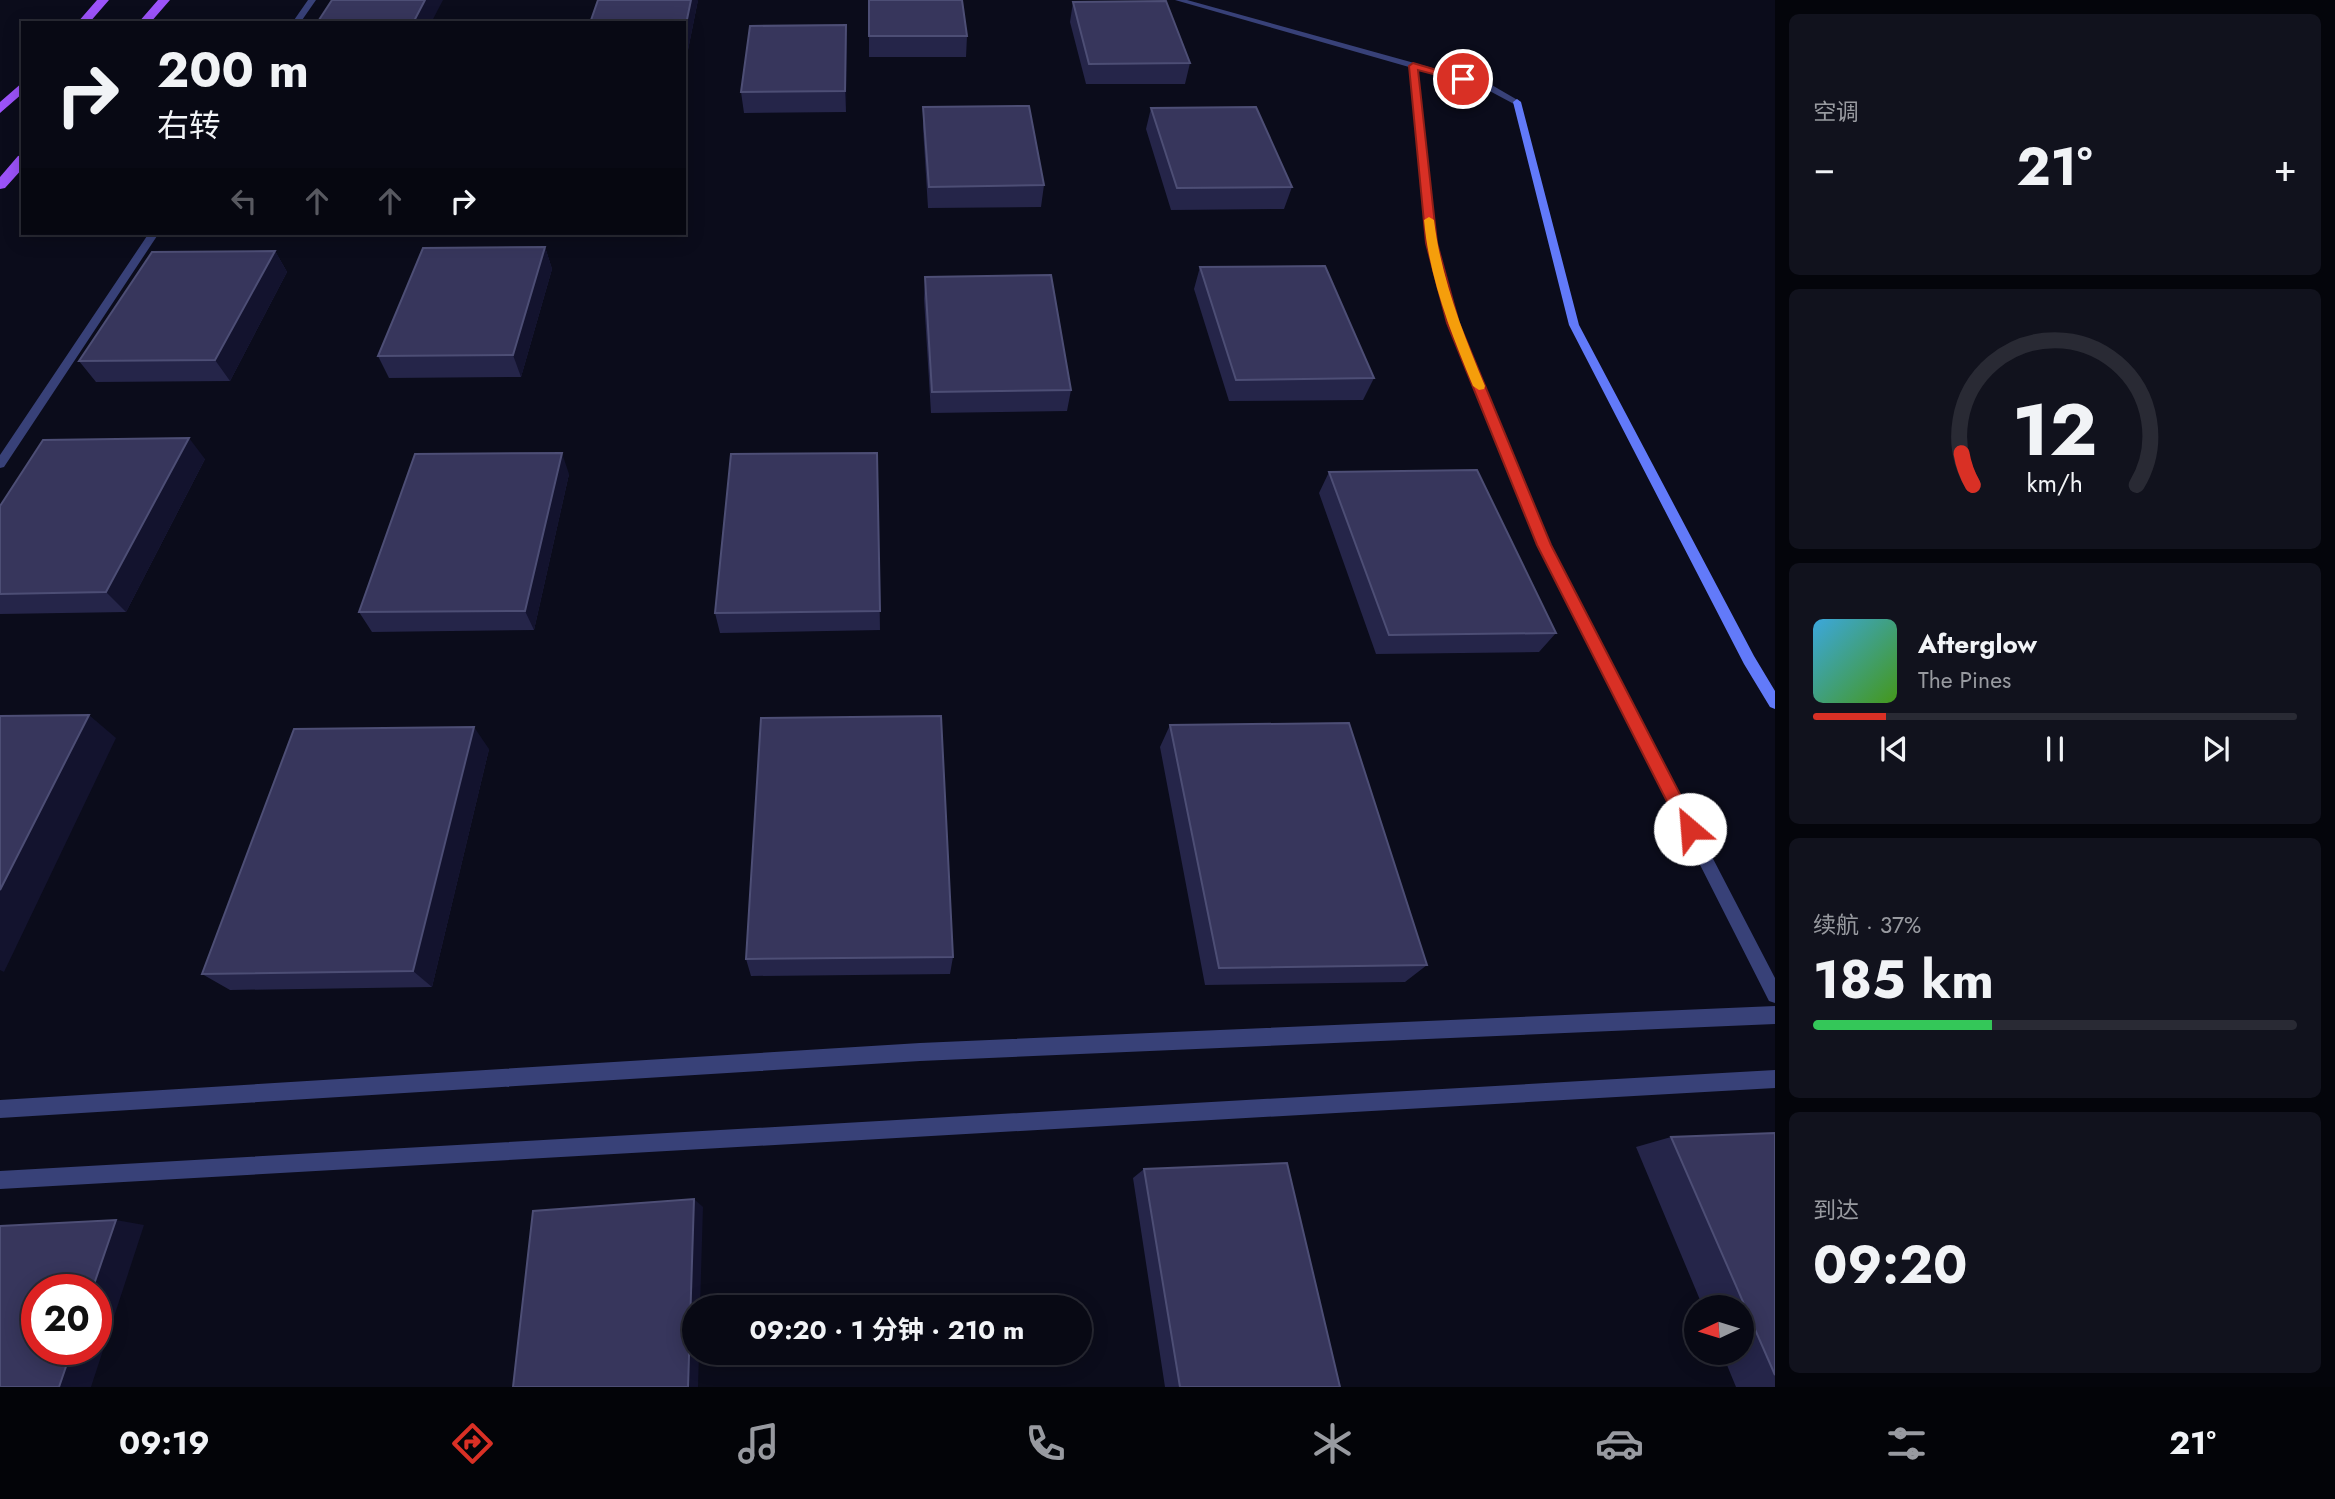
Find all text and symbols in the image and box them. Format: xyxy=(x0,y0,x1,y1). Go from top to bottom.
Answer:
text: 200 m xyxy=(157,35,309,105)
icon: right xyxy=(42,49,133,140)
pin xyxy=(1433,49,1493,109)
icon: arrive xyxy=(1444,60,1482,98)
text: 空调 xyxy=(1813,95,1859,129)
text: 右转 xyxy=(157,103,221,149)
text: 21° xyxy=(2017,129,2093,205)
text: − xyxy=(1813,140,1835,195)
text: + xyxy=(2274,140,2297,195)
icon: left xyxy=(225,182,263,220)
icon: ahead xyxy=(298,182,336,220)
icon: ahead xyxy=(371,182,409,220)
icon: right xyxy=(444,182,482,220)
text: 12 xyxy=(2013,377,2097,482)
text: km/h xyxy=(2027,465,2083,501)
text: Afterglow xyxy=(1918,625,2037,663)
text: The Pines xyxy=(1918,663,2011,697)
icon: previous xyxy=(1875,730,1913,768)
icon: pause xyxy=(2036,730,2074,768)
icon: next xyxy=(2197,730,2235,768)
position arrow xyxy=(1653,792,1727,866)
text: 续航 · 37% xyxy=(1813,908,1921,942)
text: 185 km xyxy=(1813,942,1994,1018)
text: 到达 xyxy=(1813,1193,1859,1227)
text: 09:20 xyxy=(1813,1227,1968,1303)
speed limit sign: 20 xyxy=(21,1274,112,1365)
north arrow xyxy=(1684,1295,1754,1365)
map controls xyxy=(1684,1295,1754,1365)
text: 09:20 · 1 分钟 · 210 m xyxy=(750,1311,1024,1349)
icon: directions xyxy=(448,1419,497,1468)
icon: music xyxy=(734,1419,783,1468)
icon: phone xyxy=(1021,1419,1070,1468)
icon: climate xyxy=(1308,1419,1357,1468)
icon: car xyxy=(1595,1419,1644,1468)
icon: filters xyxy=(1882,1419,1931,1468)
text: 09:19 xyxy=(119,1420,210,1466)
text: 21° xyxy=(2169,1420,2216,1466)

